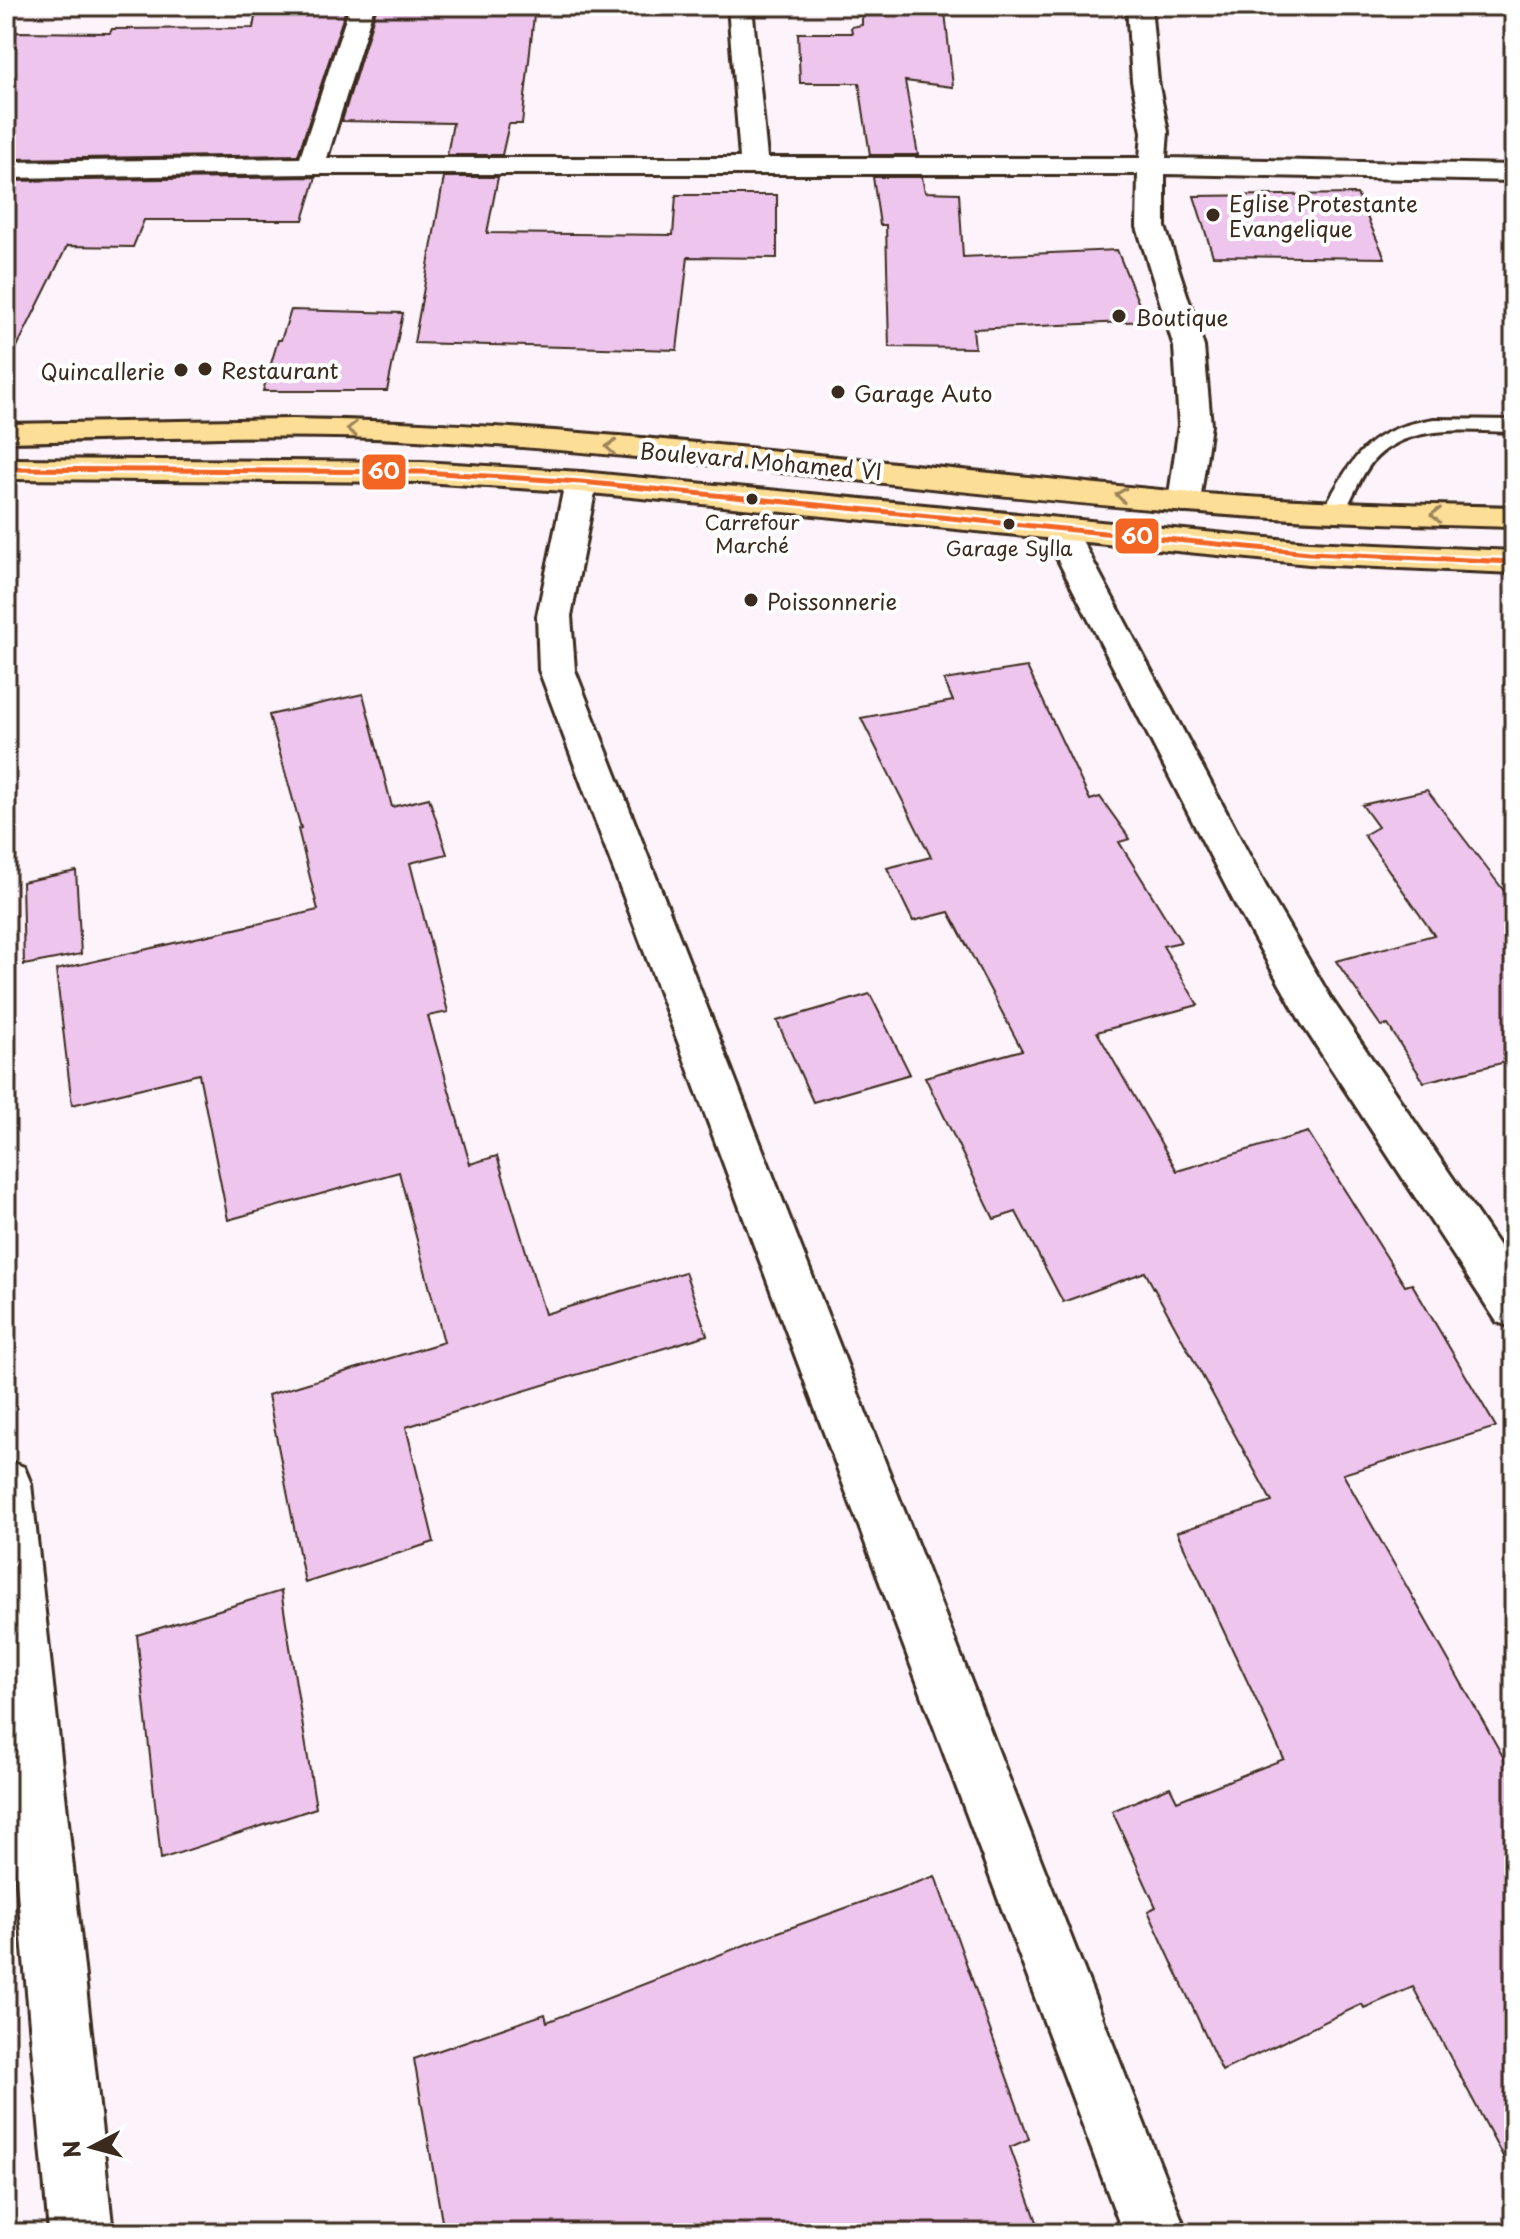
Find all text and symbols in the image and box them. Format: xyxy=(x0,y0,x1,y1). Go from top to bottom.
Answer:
place label: Eglise Protestante Evangelique xyxy=(1229,186,1418,244)
marker: Eglise Protestante Evangelique xyxy=(1204,206,1222,224)
place label: Boutique xyxy=(1135,300,1229,333)
marker: Boutique xyxy=(1110,307,1128,325)
place label: Restaurant xyxy=(221,353,339,386)
place label: Quincallerie xyxy=(41,354,165,387)
marker: Restaurant xyxy=(196,360,214,378)
marker: Quincallerie xyxy=(172,361,190,379)
place label: Garage Auto xyxy=(854,376,992,409)
marker: Garage Auto xyxy=(829,383,847,401)
one-way arrow xyxy=(345,420,358,438)
street label: Boulevard Mohamed VI xyxy=(638,433,884,487)
one-way arrow xyxy=(604,438,617,455)
line badge: 60 xyxy=(361,453,407,491)
text: 60 xyxy=(368,453,400,486)
one-way arrow xyxy=(1114,486,1127,503)
marker: Carrefour Marché xyxy=(744,491,760,507)
one-way arrow xyxy=(1429,506,1442,524)
place label: Carrefour Marché xyxy=(705,507,800,560)
marker: Garage Sylla xyxy=(1001,516,1017,532)
line badge: 60 xyxy=(1114,517,1160,555)
text: 60 xyxy=(1121,518,1153,551)
place label: Garage Sylla xyxy=(946,533,1073,563)
place label: Poissonnerie xyxy=(767,584,897,617)
marker: Poissonnerie xyxy=(742,591,760,609)
north arrow xyxy=(52,2107,132,2187)
text: N xyxy=(53,2139,88,2160)

